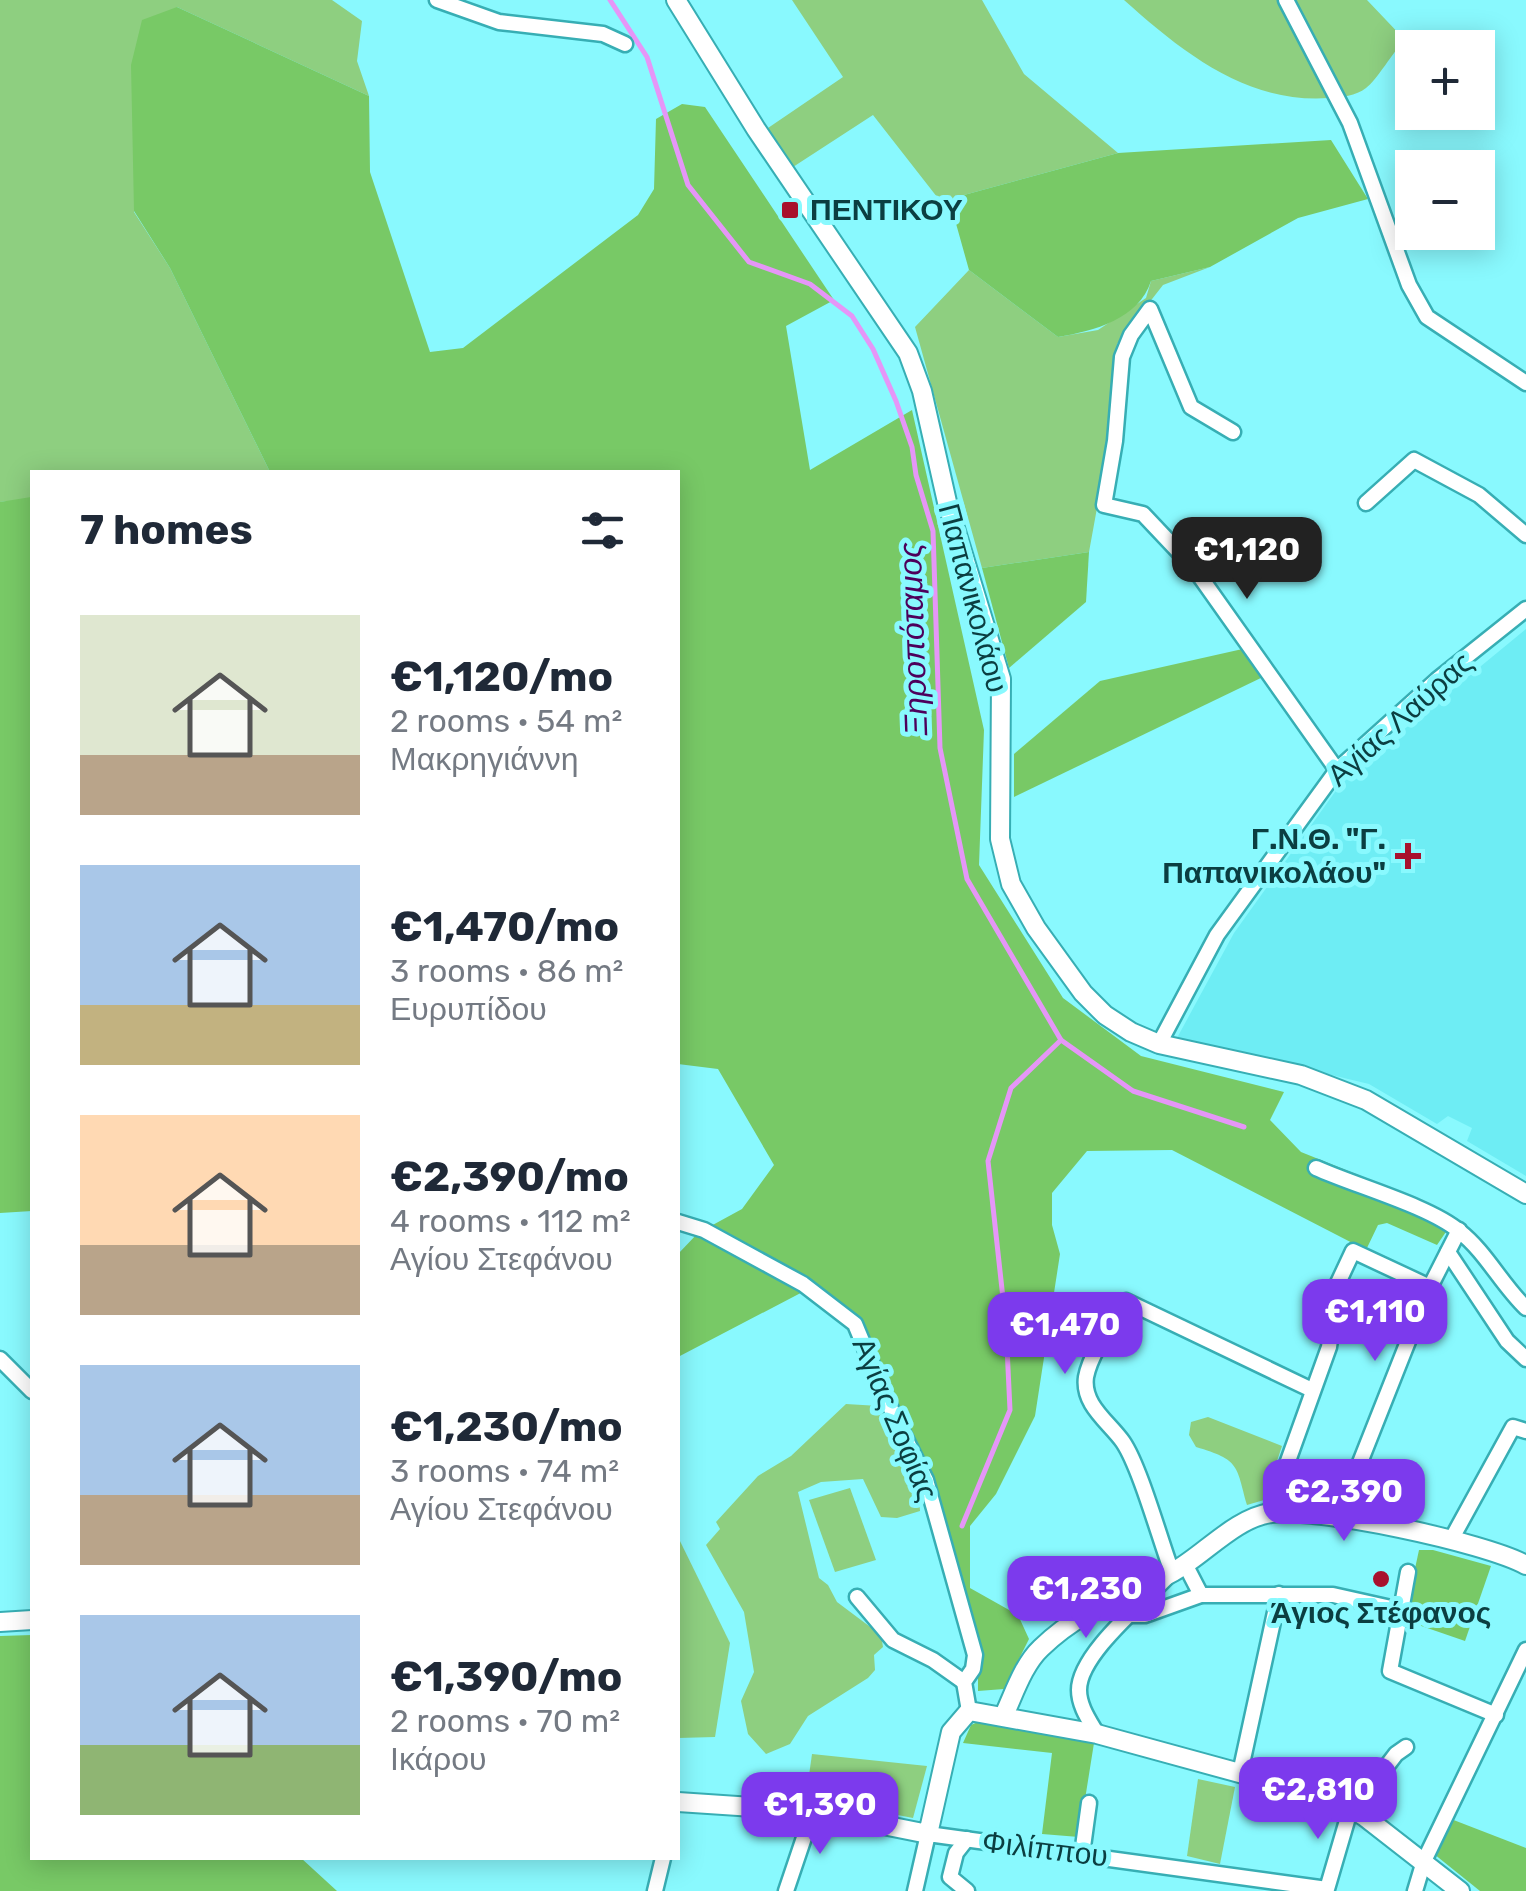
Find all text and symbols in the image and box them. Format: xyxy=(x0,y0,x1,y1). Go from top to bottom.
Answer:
map controls xyxy=(1395,30,1495,250)
button: + xyxy=(1395,30,1495,130)
button: − xyxy=(1395,150,1495,250)
place label: ΠΕΝΤΙΚΟΥ xyxy=(810,192,963,228)
marker: ΠΕΝΤΙΚΟΥ xyxy=(779,199,801,221)
street label: Παπανικολάου xyxy=(931,500,1015,696)
icon: filters xyxy=(575,503,630,558)
text: 7 homes xyxy=(80,505,253,555)
pin: €1,120 xyxy=(1166,517,1328,602)
text: €1,120 xyxy=(1194,530,1300,568)
water label: Ξηροπόταμος xyxy=(891,541,935,737)
street label: Αγίας Λαύρας xyxy=(1320,644,1480,794)
text: €1,120/mo xyxy=(390,652,613,702)
icon: home xyxy=(160,655,280,775)
text: 2 rooms · 54 m² xyxy=(390,702,622,740)
text: Μακρηγιάννη xyxy=(390,740,579,778)
place label: Γ.Ν.Θ. "Γ. Παπανικολάου" xyxy=(1162,821,1386,891)
marker: Γ.Ν.Θ. "Γ. Παπανικολάου" xyxy=(1395,843,1421,869)
text: €1,470/mo xyxy=(390,902,619,952)
icon: home xyxy=(160,905,280,1025)
text: 3 rooms · 86 m² xyxy=(390,952,624,990)
text: Ευρυπίδου xyxy=(390,990,547,1028)
text: €2,390/mo xyxy=(390,1152,629,1202)
icon: home xyxy=(160,1155,280,1275)
text: 4 rooms · 112 m² xyxy=(390,1202,631,1240)
text: Αγίου Στεφάνου xyxy=(390,1240,613,1278)
pin: €1,110 xyxy=(1294,1279,1456,1364)
pin: €1,470 xyxy=(984,1292,1146,1377)
text: €1,110 xyxy=(1324,1292,1426,1330)
text: €1,470 xyxy=(1010,1305,1120,1343)
street label: Αγίας Σοφίας xyxy=(845,1332,945,1506)
text: €1,230/mo xyxy=(390,1402,623,1452)
icon: home xyxy=(160,1405,280,1525)
text: 3 rooms · 74 m² xyxy=(390,1452,619,1490)
pin: €2,390 xyxy=(1263,1459,1425,1544)
text: €2,390 xyxy=(1285,1472,1403,1510)
text: Αγίου Στεφάνου xyxy=(390,1490,613,1528)
pin: €1,230 xyxy=(1005,1556,1167,1641)
marker: Άγιος Στέφανος xyxy=(1370,1568,1392,1590)
text: €1,230 xyxy=(1029,1569,1143,1607)
place label: Άγιος Στέφανος xyxy=(1271,1595,1491,1631)
text: €1,390/mo xyxy=(390,1652,622,1702)
icon: home xyxy=(160,1655,280,1775)
text: 2 rooms · 70 m² xyxy=(390,1702,620,1740)
text: Ικάρου xyxy=(390,1740,487,1778)
pin: €2,810 xyxy=(1237,1757,1399,1842)
text: €2,810 xyxy=(1261,1770,1375,1808)
pin: €1,390 xyxy=(739,1772,901,1857)
text: €1,390 xyxy=(763,1785,877,1823)
street label: Φιλίππου xyxy=(980,1823,1110,1875)

